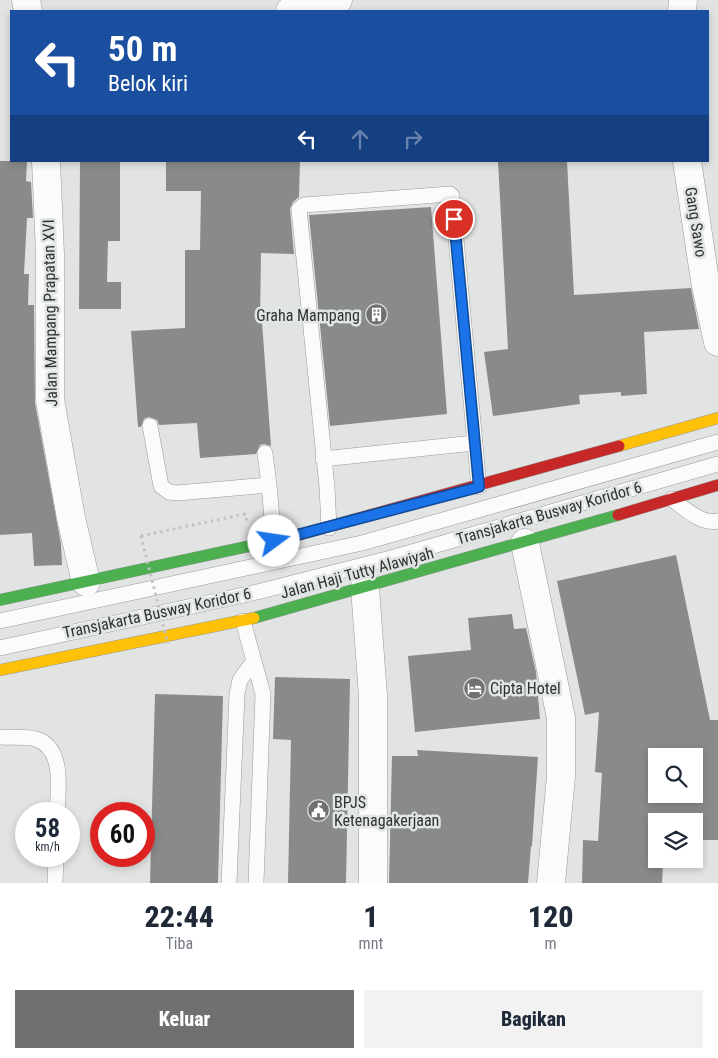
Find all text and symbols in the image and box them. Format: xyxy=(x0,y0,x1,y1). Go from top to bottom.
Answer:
text: 50 m xyxy=(108,29,177,70)
icon: left xyxy=(25,30,90,95)
text: Belok kiri xyxy=(108,71,188,96)
icon: left xyxy=(293,125,321,153)
icon: ahead xyxy=(346,125,374,153)
icon: right xyxy=(399,125,427,153)
street label: Gang Sawo xyxy=(681,186,711,258)
pin xyxy=(433,198,475,240)
icon: arrive xyxy=(440,205,468,233)
street label: Jalan Mampang Prapatan XVI xyxy=(39,219,61,407)
building icon: Graha Mampang xyxy=(364,303,388,327)
place label: Graha Mampang xyxy=(256,306,360,325)
street label: Transjakarta Busway Koridor 6 xyxy=(454,477,644,549)
position arrow xyxy=(247,514,299,566)
street label: Jalan Haji Tutty Alawiyah xyxy=(278,543,436,603)
street label: Transjakarta Busway Koridor 6 xyxy=(61,584,253,642)
hotel icon: Cipta Hotel xyxy=(462,676,486,700)
place label: Cipta Hotel xyxy=(490,679,561,698)
map controls xyxy=(648,748,703,868)
button: search xyxy=(648,748,703,803)
place label: BPJS Ketenagakerjaan xyxy=(334,793,439,830)
public building icon: BPJS Ketenagakerjaan xyxy=(306,799,330,823)
speed limit sign: 60 xyxy=(90,802,155,867)
button: layers xyxy=(648,813,703,868)
text: 58 xyxy=(35,814,60,843)
text: km/h xyxy=(35,840,60,854)
text: 22:44 xyxy=(145,899,214,934)
text: 1 xyxy=(363,899,378,934)
text: 120 xyxy=(528,899,573,934)
text: Tiba xyxy=(166,934,193,953)
text: mnt xyxy=(359,934,383,953)
text: m xyxy=(545,934,557,953)
button: Keluar xyxy=(15,990,354,1048)
button: Bagikan xyxy=(364,990,703,1048)

